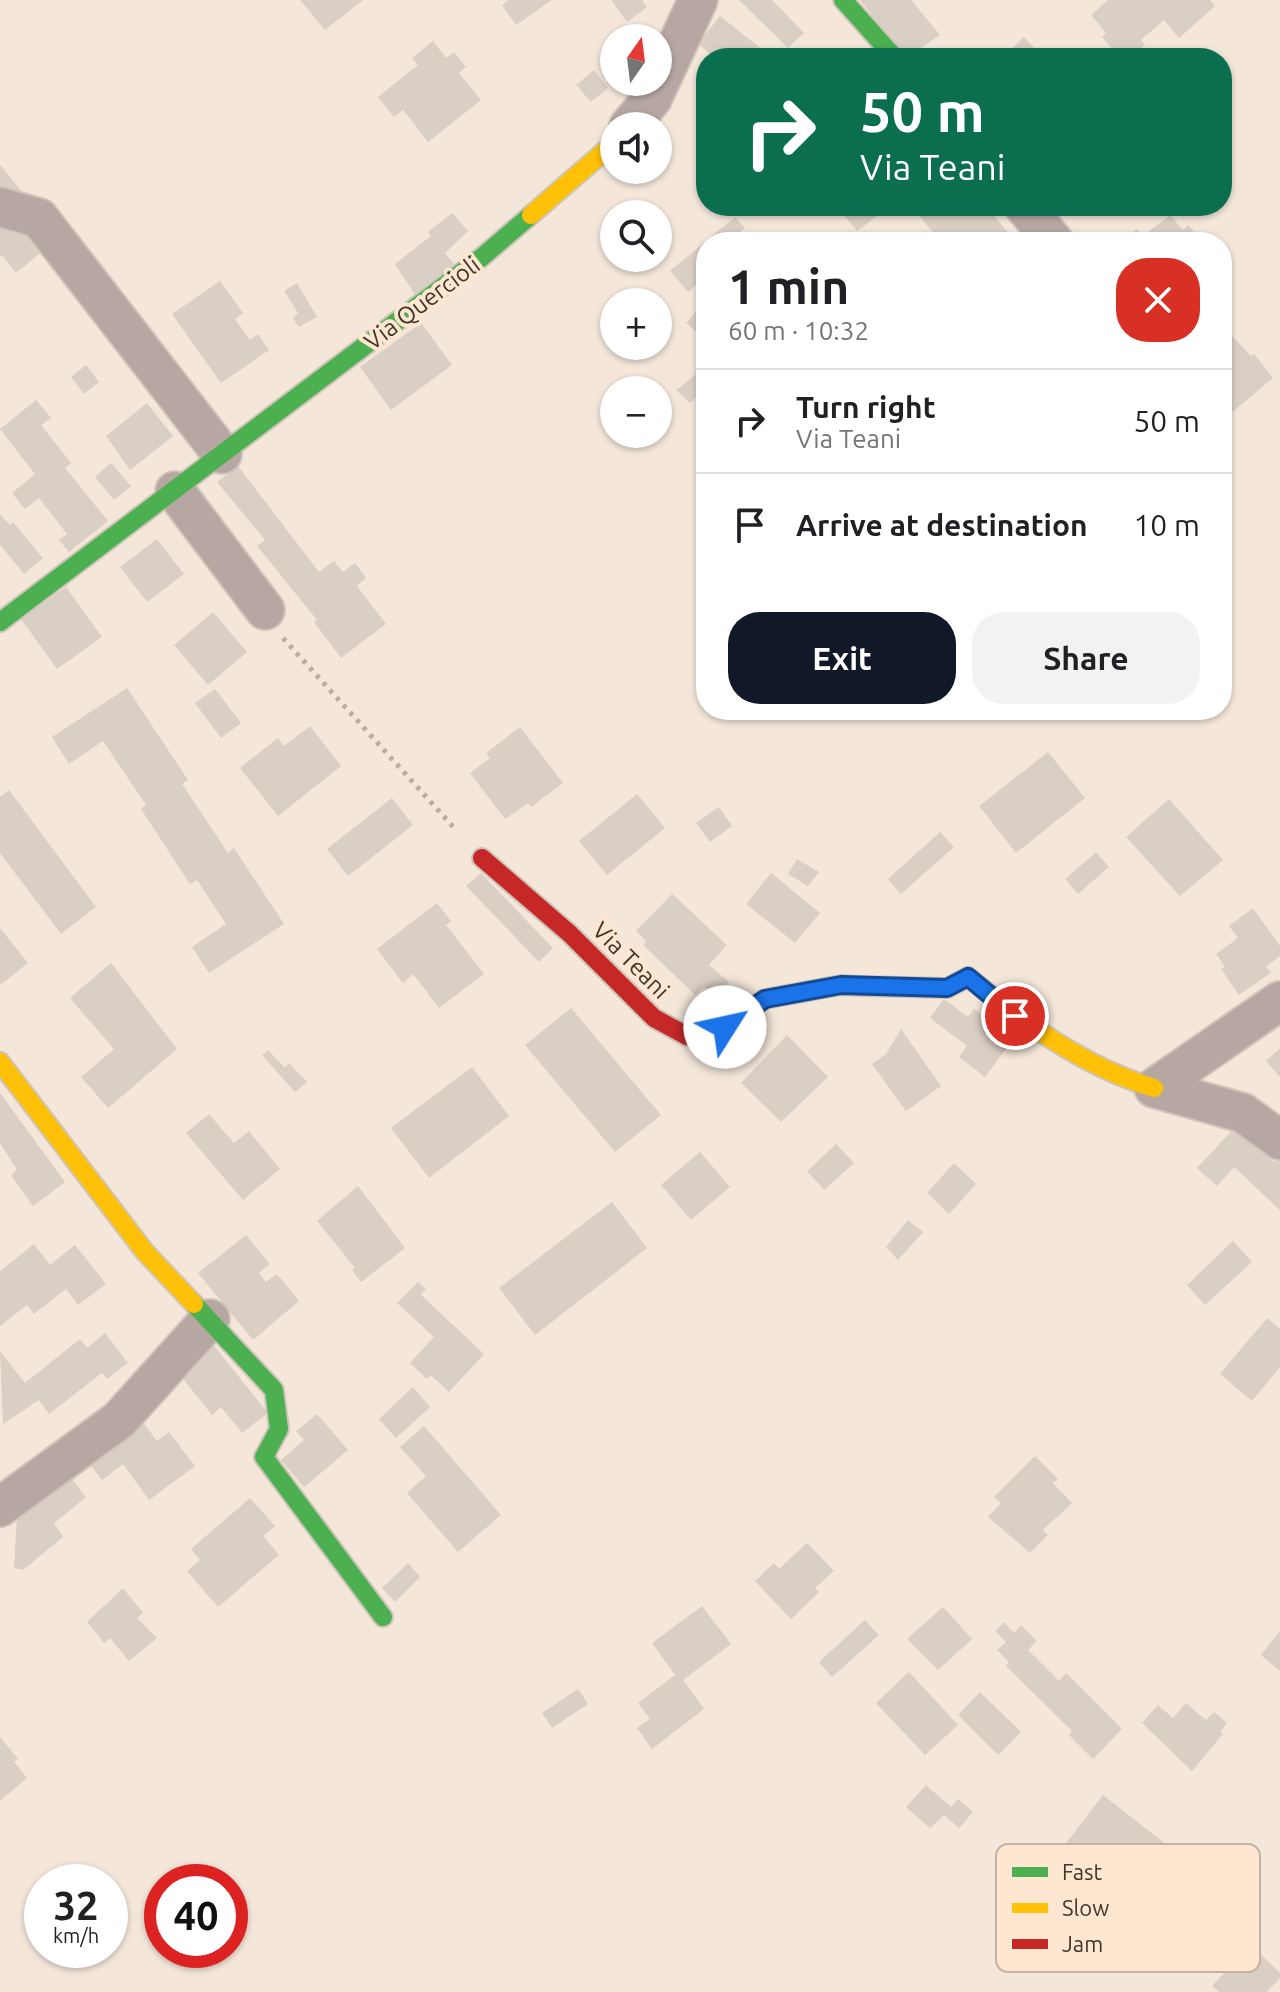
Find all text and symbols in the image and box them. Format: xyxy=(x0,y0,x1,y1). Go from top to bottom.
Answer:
north arrow xyxy=(600,24,672,96)
map controls xyxy=(600,24,672,448)
icon: right xyxy=(728,80,832,184)
text: 50 m xyxy=(860,80,985,143)
button: sound xyxy=(600,112,672,184)
text: Via Teani xyxy=(860,146,1005,187)
button: search xyxy=(600,200,672,272)
street label: Via Quercioli xyxy=(359,251,485,355)
button: close xyxy=(1116,258,1200,342)
text: 1 min xyxy=(728,259,849,313)
button: + xyxy=(600,288,672,360)
text: 60 m · 10:32 xyxy=(728,316,869,345)
button: − xyxy=(600,376,672,448)
text: Turn right xyxy=(796,390,936,424)
icon: right xyxy=(728,399,772,443)
text: 50 m xyxy=(1133,404,1200,438)
text: Via Teani xyxy=(796,424,901,453)
icon: arrive xyxy=(728,503,772,547)
text: Arrive at destination xyxy=(796,508,1088,542)
text: 10 m xyxy=(1133,508,1200,542)
button: Exit xyxy=(728,612,956,704)
button: Share xyxy=(972,612,1200,704)
street label: Via Teani xyxy=(587,916,675,1004)
pin xyxy=(981,982,1049,1050)
position arrow xyxy=(683,985,767,1069)
icon: arrive xyxy=(993,994,1037,1038)
legend xyxy=(996,1844,1260,1972)
text: Fast xyxy=(1062,1859,1103,1884)
speed limit sign: 40 xyxy=(144,1864,248,1968)
text: 32 xyxy=(53,1883,99,1928)
text: Slow xyxy=(1062,1895,1109,1920)
text: km/h xyxy=(53,1924,99,1947)
text: Jam xyxy=(1062,1931,1103,1956)

